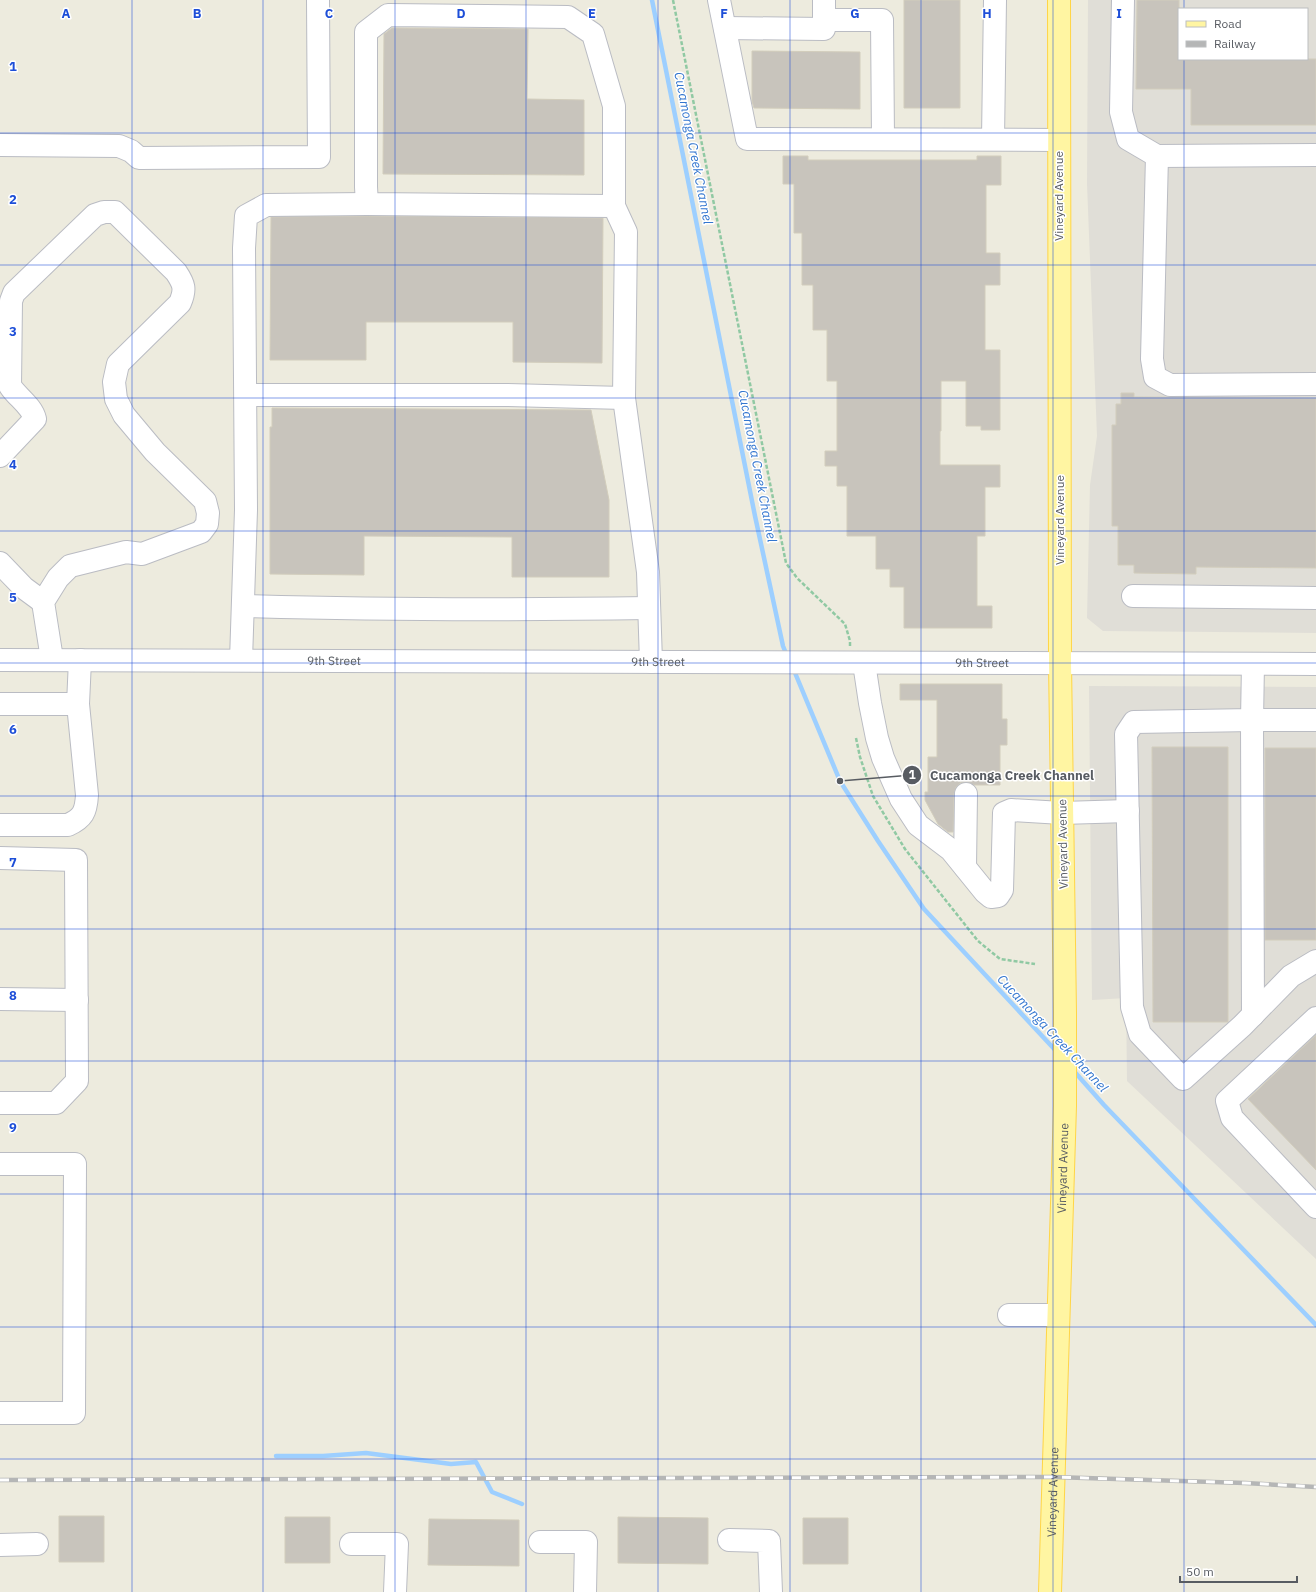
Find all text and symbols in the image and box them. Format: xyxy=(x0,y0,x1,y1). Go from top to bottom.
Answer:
text: A xyxy=(62,5,71,22)
text: B xyxy=(193,5,202,22)
text: C xyxy=(325,5,334,22)
text: D xyxy=(456,5,466,22)
text: E xyxy=(588,5,596,22)
text: F xyxy=(720,5,728,22)
text: G xyxy=(850,5,860,22)
text: H xyxy=(982,5,992,22)
text: I xyxy=(1116,5,1122,22)
legend xyxy=(1178,8,1308,60)
text: Road xyxy=(1214,16,1242,31)
text: Railway xyxy=(1214,36,1256,51)
text: 1 xyxy=(9,58,17,75)
water label: Cucamonga Creek Channel xyxy=(670,70,717,226)
street label: Vineyard Avenue xyxy=(1051,151,1066,241)
text: 2 xyxy=(9,191,17,208)
text: 3 xyxy=(9,323,17,340)
water label: Cucamonga Creek Channel xyxy=(734,388,781,544)
text: 4 xyxy=(9,456,17,473)
street label: Vineyard Avenue xyxy=(1052,475,1067,565)
text: 5 xyxy=(9,589,17,606)
street label: 9th Street xyxy=(307,653,361,668)
street label: 9th Street xyxy=(631,654,685,669)
street label: 9th Street xyxy=(955,655,1009,670)
text: 6 xyxy=(9,721,17,738)
callout: Cucamonga Creek Channel xyxy=(902,763,1102,788)
text: 1 xyxy=(908,767,916,782)
text: Cucamonga Creek Channel xyxy=(930,767,1094,784)
street label: Vineyard Avenue xyxy=(1054,798,1071,889)
text: 7 xyxy=(9,854,17,871)
water label: Cucamonga Creek Channel xyxy=(994,971,1112,1096)
text: 8 xyxy=(9,987,17,1004)
text: 9 xyxy=(9,1119,17,1136)
street label: Vineyard Avenue xyxy=(1054,1122,1071,1213)
street label: Vineyard Avenue xyxy=(1044,1446,1061,1537)
scale bar xyxy=(1180,1558,1297,1584)
text: 50 m xyxy=(1186,1564,1214,1579)

